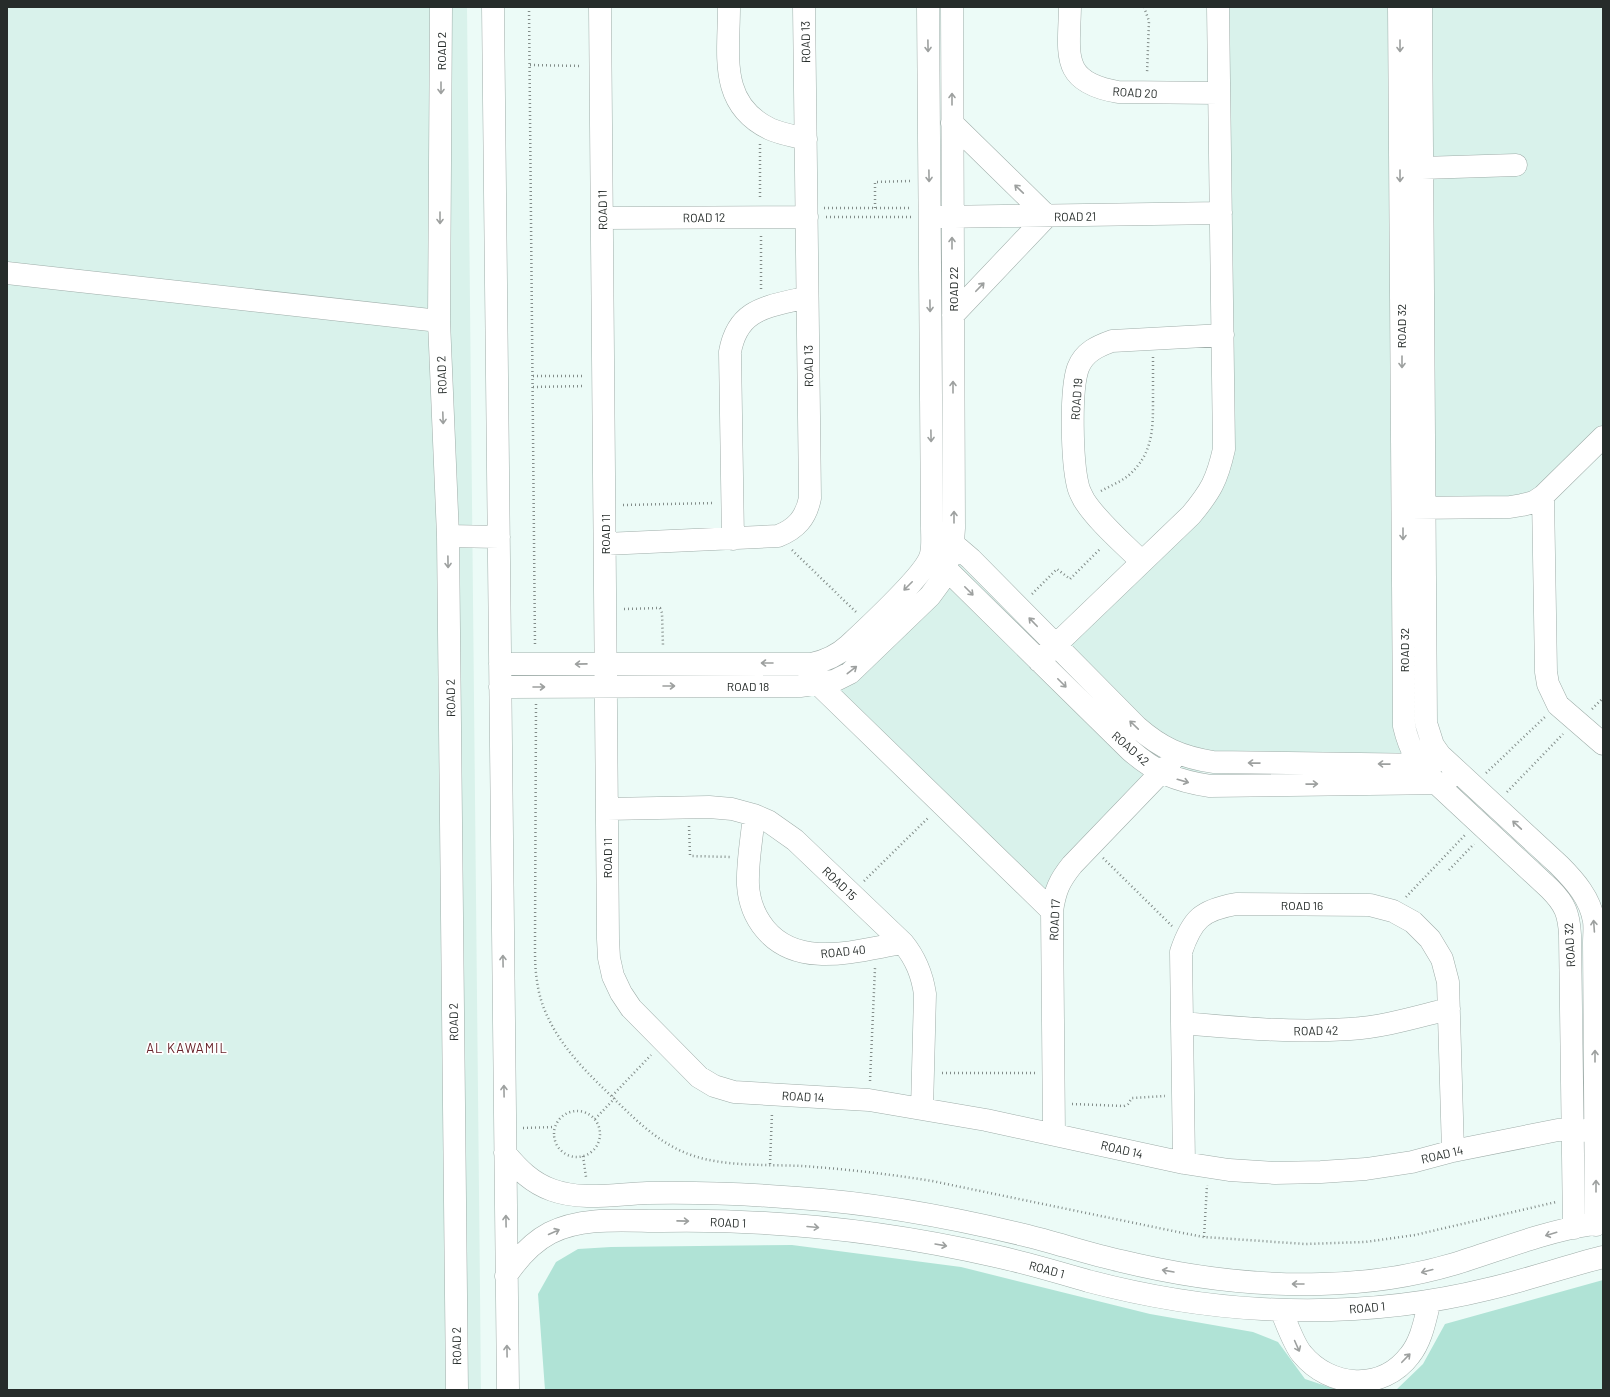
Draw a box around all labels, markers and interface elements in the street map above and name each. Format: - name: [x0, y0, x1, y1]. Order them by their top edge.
- street label: ROAD 13: [798, 21, 812, 63]
- street label: ROAD 2: [434, 32, 448, 70]
- one-way arrow: [924, 39, 932, 52]
- one-way arrow: [1396, 39, 1404, 52]
- one-way arrow: [437, 81, 445, 94]
- street label: ROAD 20: [1112, 84, 1158, 100]
- one-way arrow: [948, 93, 956, 106]
- one-way arrow: [925, 169, 933, 182]
- one-way arrow: [1396, 169, 1404, 182]
- one-way arrow: [1014, 184, 1024, 194]
- street label: ROAD 11: [595, 190, 609, 230]
- street label: ROAD 21: [1054, 209, 1096, 223]
- street label: ROAD 12: [683, 210, 725, 224]
- one-way arrow: [436, 211, 444, 224]
- one-way arrow: [948, 237, 956, 250]
- street label: ROAD 22: [946, 267, 960, 311]
- one-way arrow: [975, 282, 985, 292]
- one-way arrow: [926, 299, 934, 312]
- street label: ROAD 32: [1394, 304, 1408, 348]
- street label: ROAD 13: [801, 345, 815, 387]
- one-way arrow: [1398, 355, 1406, 368]
- street label: ROAD 2: [433, 356, 449, 394]
- street label: ROAD 19: [1068, 377, 1084, 421]
- one-way arrow: [949, 381, 957, 394]
- one-way arrow: [439, 411, 447, 424]
- one-way arrow: [927, 429, 935, 442]
- one-way arrow: [950, 511, 958, 524]
- street label: ROAD 11: [598, 514, 612, 554]
- one-way arrow: [1399, 527, 1407, 540]
- one-way arrow: [444, 555, 452, 568]
- one-way arrow: [903, 581, 913, 591]
- one-way arrow: [964, 587, 974, 596]
- one-way arrow: [1029, 617, 1038, 627]
- street label: ROAD 32: [1397, 628, 1411, 672]
- one-way arrow: [761, 659, 774, 667]
- one-way arrow: [575, 660, 588, 668]
- one-way arrow: [846, 666, 857, 675]
- one-way arrow: [1057, 678, 1067, 688]
- street label: ROAD 2: [443, 679, 457, 717]
- street label: ROAD 18: [727, 679, 769, 693]
- one-way arrow: [662, 682, 675, 690]
- one-way arrow: [532, 683, 545, 691]
- one-way arrow: [1129, 720, 1139, 730]
- street label: ROAD 42: [1109, 728, 1153, 768]
- one-way arrow: [1248, 759, 1261, 767]
- one-way arrow: [1378, 760, 1391, 768]
- one-way arrow: [1176, 778, 1189, 785]
- one-way arrow: [1305, 780, 1318, 788]
- one-way arrow: [1512, 821, 1522, 830]
- street label: ROAD 11: [600, 838, 614, 878]
- street label: ROAD 15: [820, 863, 860, 903]
- street label: ROAD 17: [1046, 898, 1062, 941]
- street label: ROAD 16: [1281, 898, 1323, 912]
- one-way arrow: [1590, 920, 1597, 933]
- street label: ROAD 32: [1561, 922, 1577, 968]
- street label: ROAD 40: [820, 942, 866, 960]
- one-way arrow: [499, 955, 507, 968]
- street label: ROAD 2: [446, 1003, 460, 1041]
- street label: ROAD 42: [1293, 1023, 1339, 1037]
- district label: AL KAWAMIL: [146, 1040, 228, 1056]
- one-way arrow: [1591, 1050, 1599, 1063]
- one-way arrow: [500, 1085, 508, 1098]
- street label: ROAD 14: [781, 1088, 825, 1104]
- street label: ROAD 14: [1100, 1137, 1144, 1161]
- street label: ROAD 14: [1420, 1142, 1464, 1166]
- one-way arrow: [1592, 1180, 1600, 1193]
- street label: ROAD 1: [710, 1214, 746, 1230]
- one-way arrow: [502, 1215, 510, 1228]
- one-way arrow: [676, 1217, 689, 1225]
- one-way arrow: [806, 1223, 819, 1230]
- one-way arrow: [548, 1227, 560, 1235]
- one-way arrow: [1545, 1231, 1558, 1238]
- one-way arrow: [934, 1241, 947, 1249]
- street label: ROAD 1: [1028, 1258, 1066, 1280]
- one-way arrow: [1162, 1267, 1175, 1275]
- one-way arrow: [1420, 1268, 1433, 1275]
- one-way arrow: [1292, 1280, 1305, 1288]
- street label: ROAD 1: [1348, 1298, 1386, 1316]
- street label: ROAD 2: [449, 1327, 463, 1365]
- one-way arrow: [1294, 1339, 1301, 1351]
- one-way arrow: [503, 1345, 511, 1358]
- one-way arrow: [1401, 1353, 1411, 1363]

